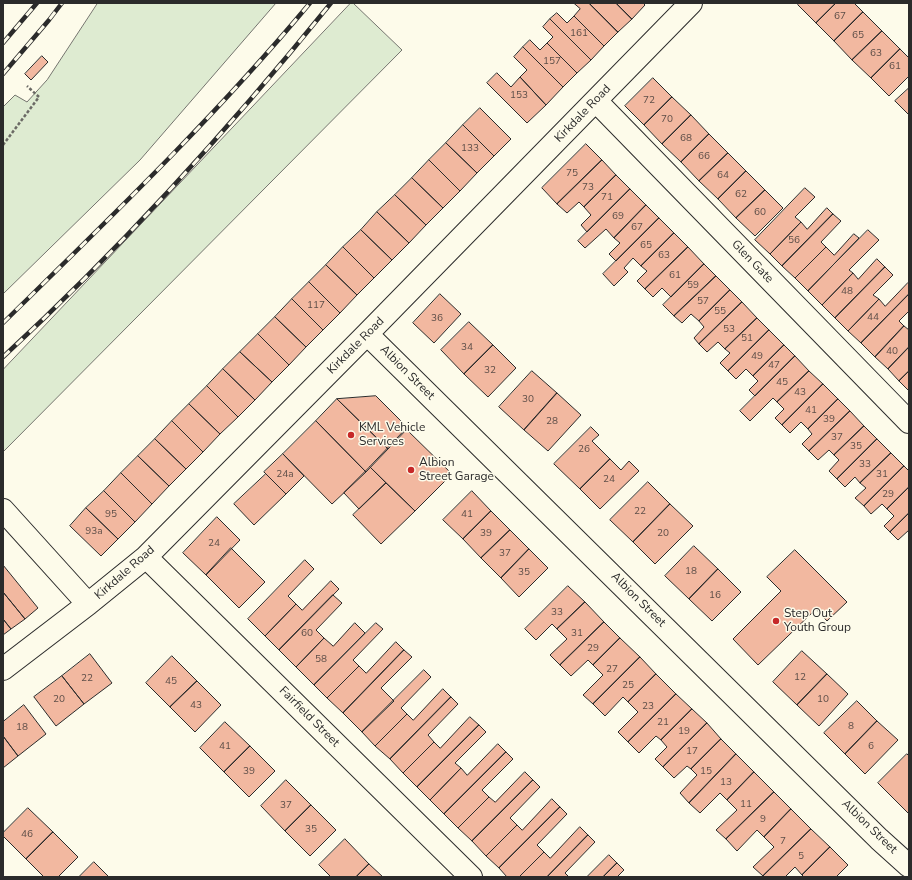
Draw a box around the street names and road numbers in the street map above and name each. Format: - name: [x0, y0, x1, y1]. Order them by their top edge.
- street label: Kirkdale Road: [552, 82, 614, 146]
- street label: Glen Gate: [728, 238, 776, 286]
- street label: Kirkdale Road: [325, 315, 387, 377]
- street label: Albion Street: [377, 343, 437, 403]
- street label: Kirkdale Road: [92, 543, 158, 603]
- street label: Albion Street: [608, 570, 668, 630]
- street label: Fairfield Street: [276, 684, 342, 750]
- street label: Albion Street: [838, 797, 900, 857]

